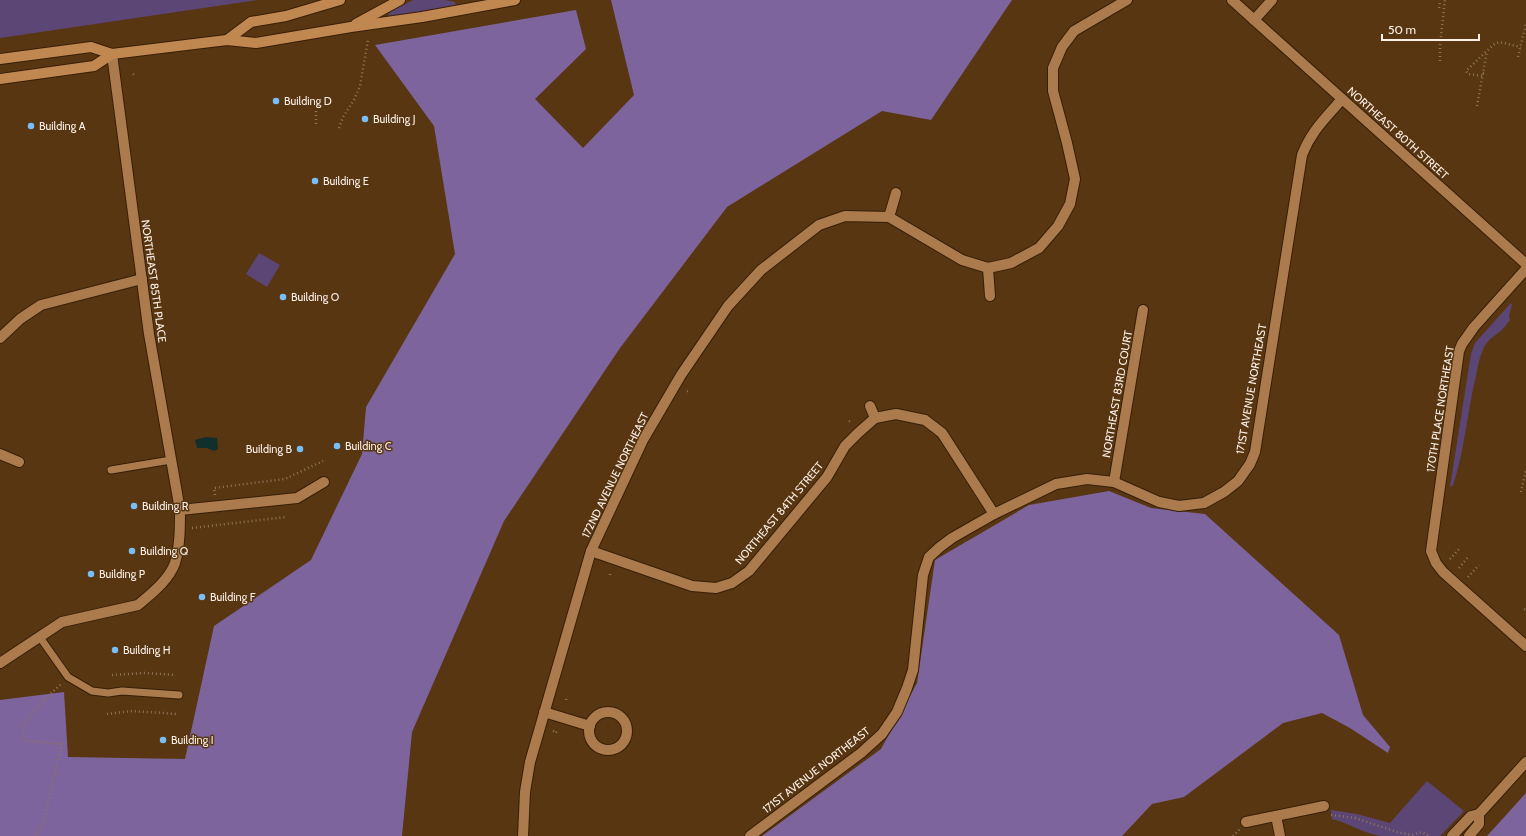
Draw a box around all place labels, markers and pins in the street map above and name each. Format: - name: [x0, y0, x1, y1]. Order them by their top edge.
- place label: Building D: [284, 94, 332, 108]
- marker: Building D: [271, 96, 281, 106]
- place label: Building J: [373, 112, 416, 126]
- marker: Building J: [360, 114, 370, 124]
- place label: Building A: [39, 119, 86, 133]
- marker: Building A: [26, 121, 36, 131]
- place label: Building E: [323, 174, 369, 188]
- marker: Building E: [310, 176, 320, 186]
- place label: Building O: [291, 290, 340, 304]
- marker: Building O: [278, 292, 288, 302]
- place label: Building C: [345, 439, 392, 453]
- marker: Building C: [332, 441, 342, 451]
- place label: Building B: [246, 442, 292, 456]
- marker: Building B: [295, 444, 305, 454]
- place label: Building R: [142, 499, 189, 513]
- marker: Building R: [129, 501, 139, 511]
- place label: Building Q: [140, 544, 189, 558]
- marker: Building Q: [127, 546, 137, 556]
- place label: Building P: [99, 567, 146, 581]
- marker: Building P: [86, 569, 96, 579]
- place label: Building F: [210, 590, 256, 604]
- marker: Building F: [197, 592, 207, 602]
- place label: Building H: [123, 643, 170, 657]
- marker: Building H: [110, 645, 120, 655]
- place label: Building I: [171, 733, 214, 747]
- marker: Building I: [158, 735, 168, 745]

